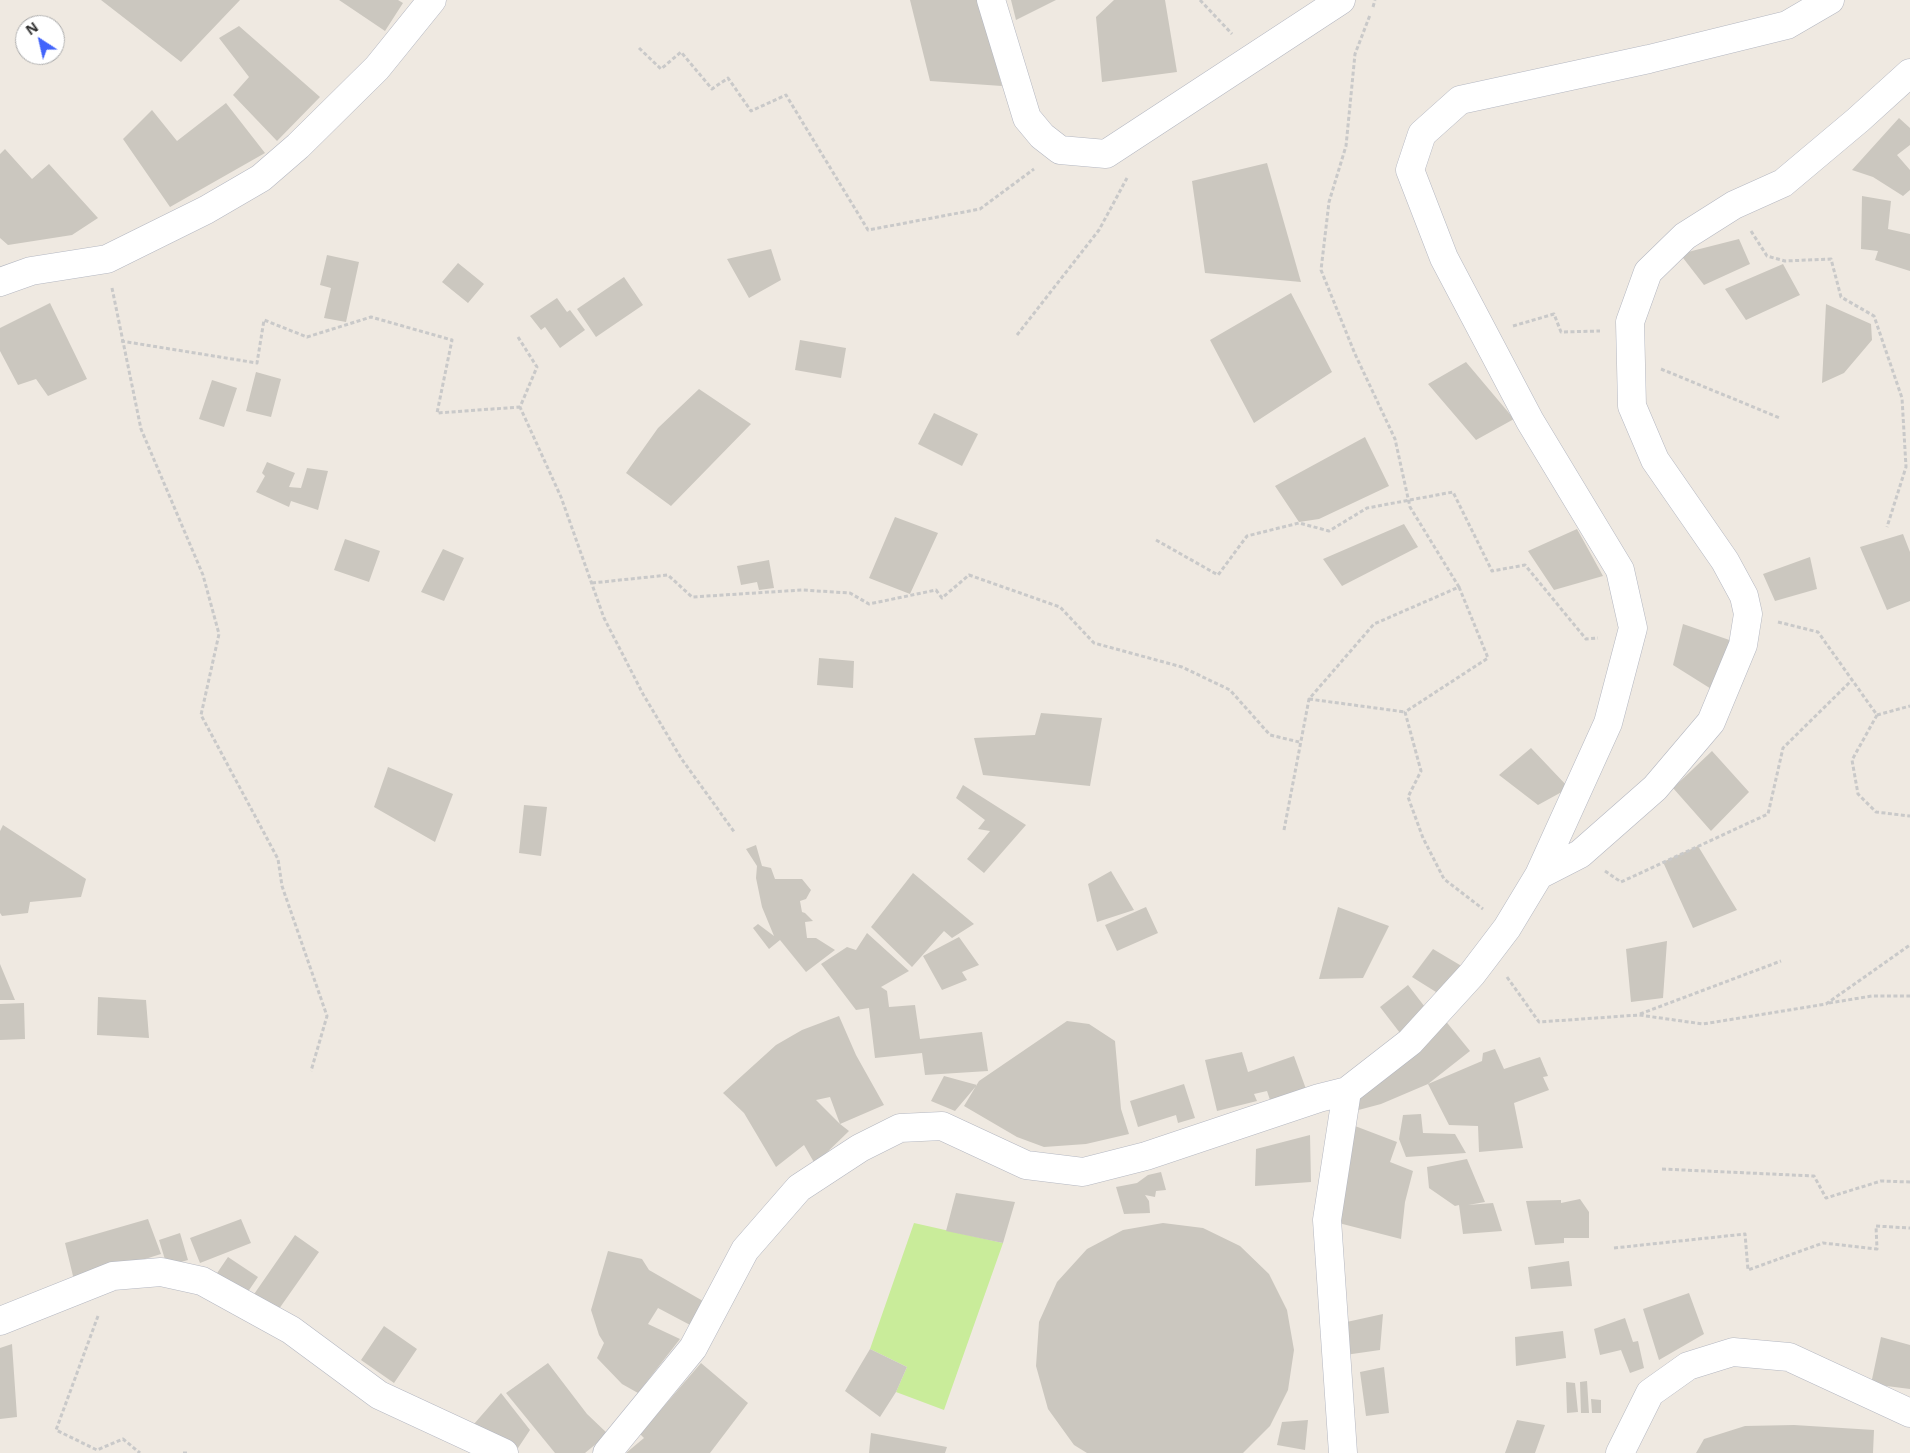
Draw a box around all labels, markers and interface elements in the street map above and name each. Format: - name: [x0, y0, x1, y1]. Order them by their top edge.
- north arrow: [15, 15, 65, 65]
- text: N: [22, 17, 42, 39]

